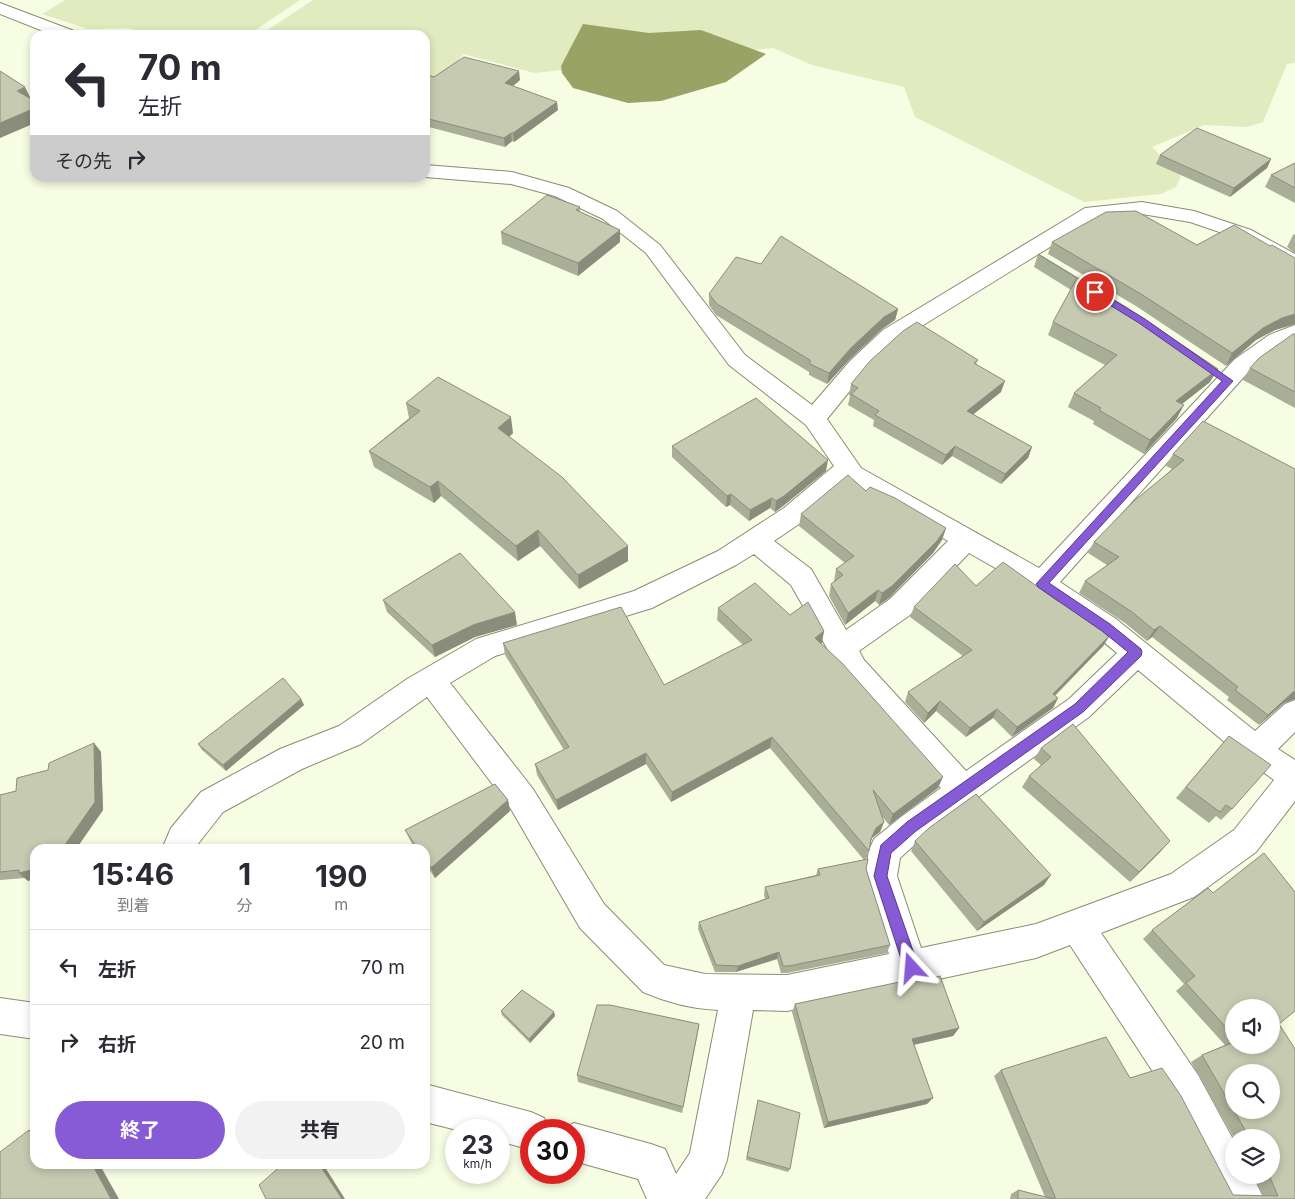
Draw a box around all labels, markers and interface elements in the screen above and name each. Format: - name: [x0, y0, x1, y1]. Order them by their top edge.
- text: 70 m: [138, 46, 222, 88]
- icon: left: [55, 50, 120, 115]
- text: 左折: [138, 93, 182, 119]
- icon: right: [122, 145, 150, 173]
- text: その先: [55, 150, 112, 173]
- pin: [1074, 271, 1116, 313]
- icon: arrive: [1081, 278, 1109, 306]
- text: 15:46: [92, 856, 174, 892]
- text: 1: [238, 856, 251, 892]
- text: 190: [315, 858, 368, 894]
- text: m: [334, 894, 348, 914]
- text: 到着: [117, 895, 149, 915]
- text: 分: [237, 895, 253, 915]
- position arrow: [885, 941, 937, 993]
- icon: left: [55, 953, 83, 981]
- text: 70 m: [361, 956, 405, 979]
- text: 左折: [98, 958, 136, 981]
- map controls: [1225, 999, 1280, 1184]
- button: sound: [1225, 999, 1280, 1054]
- icon: right: [55, 1028, 83, 1056]
- text: 20 m: [359, 1031, 405, 1054]
- text: 右折: [98, 1033, 136, 1056]
- button: search: [1225, 1064, 1280, 1119]
- button: 終了: [55, 1101, 225, 1159]
- button: 共有: [235, 1101, 405, 1159]
- speed limit sign: 30: [520, 1119, 585, 1184]
- button: layers: [1225, 1129, 1280, 1184]
- text: 23: [462, 1130, 493, 1160]
- text: km/h: [463, 1156, 492, 1171]

